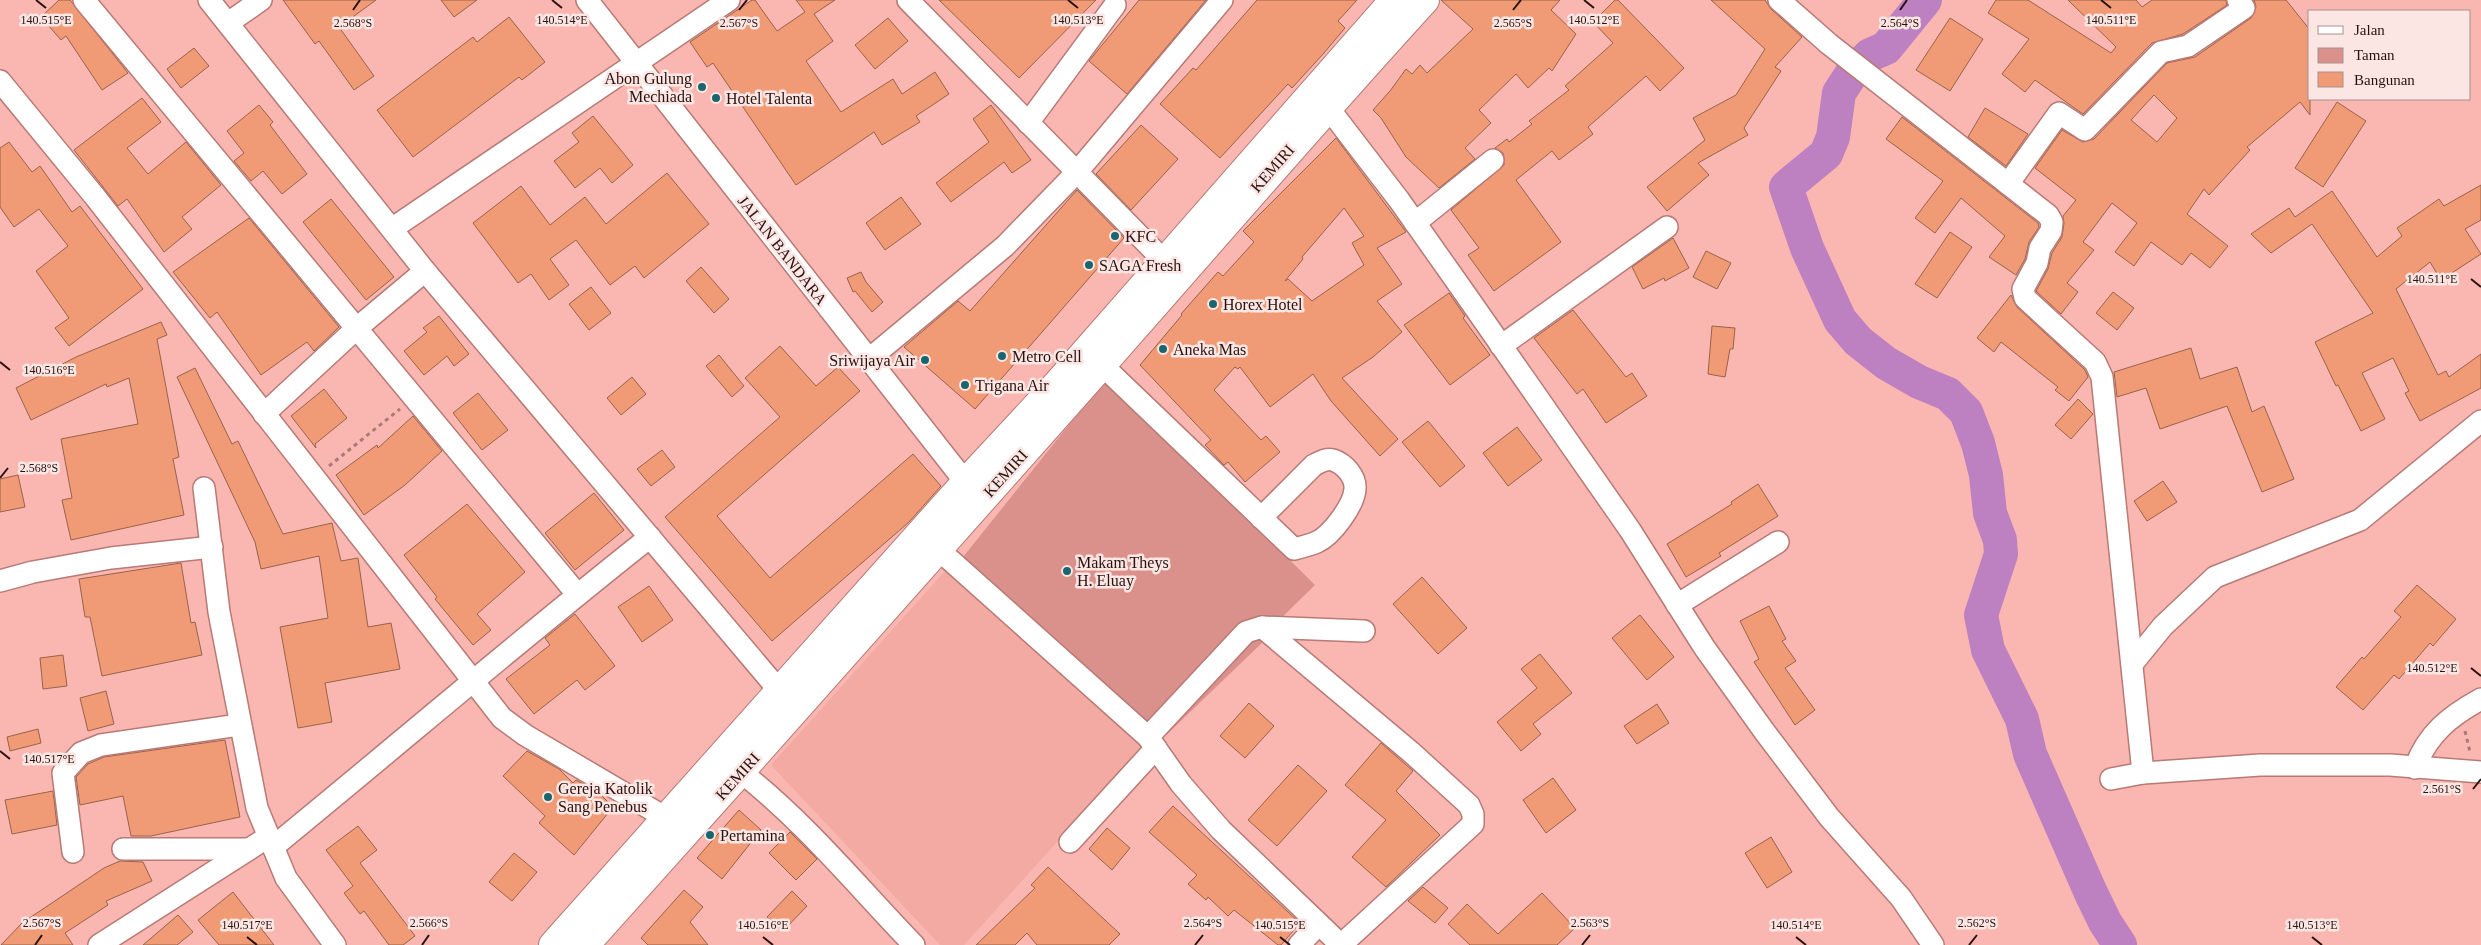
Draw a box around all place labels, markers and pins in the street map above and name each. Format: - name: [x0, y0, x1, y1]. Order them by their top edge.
- place label: Abon Gulung Mechiada: [604, 70, 692, 105]
- marker: Abon Gulung Mechiada: [696, 81, 708, 93]
- place label: Hotel Talenta: [726, 90, 812, 107]
- marker: Hotel Talenta: [710, 92, 722, 104]
- place label: KFC: [1125, 228, 1156, 245]
- marker: KFC: [1109, 230, 1121, 242]
- place label: SAGA Fresh: [1099, 257, 1181, 274]
- marker: SAGA Fresh: [1083, 259, 1095, 271]
- place label: Horex Hotel: [1223, 296, 1303, 313]
- marker: Horex Hotel: [1207, 298, 1219, 310]
- place label: Aneka Mas: [1173, 341, 1246, 358]
- marker: Aneka Mas: [1157, 343, 1169, 355]
- place label: Metro Cell: [1012, 348, 1082, 365]
- marker: Metro Cell: [996, 350, 1008, 362]
- place label: Sriwijaya Air: [829, 352, 916, 370]
- marker: Sriwijaya Air: [919, 354, 931, 366]
- place label: Trigana Air: [975, 377, 1049, 395]
- marker: Trigana Air: [959, 379, 971, 391]
- place label: Makam Theys H. Eluay: [1077, 554, 1169, 590]
- marker: Makam Theys H. Eluay: [1061, 565, 1073, 577]
- place label: Gereja Katolik Sang Penebus: [558, 780, 653, 816]
- marker: Gereja Katolik Sang Penebus: [542, 791, 554, 803]
- place label: Pertamina: [720, 827, 785, 844]
- marker: Pertamina: [704, 829, 716, 841]

